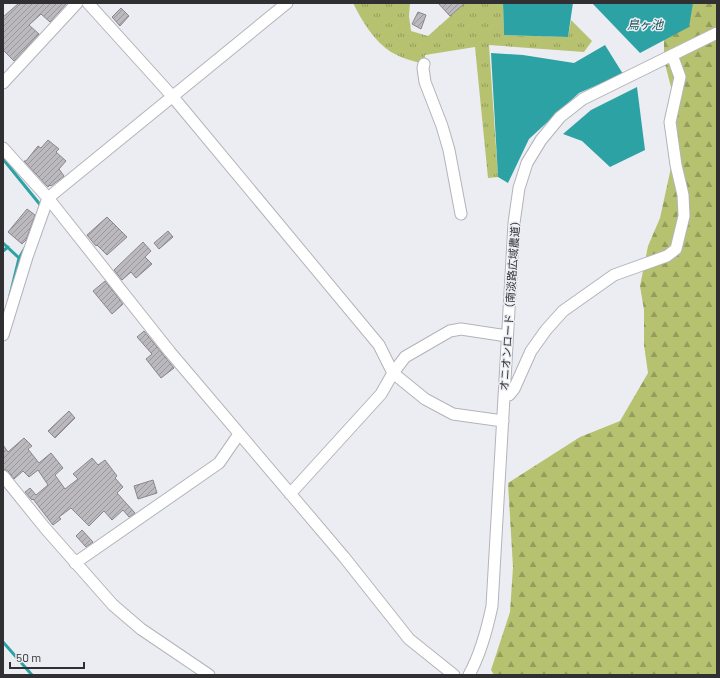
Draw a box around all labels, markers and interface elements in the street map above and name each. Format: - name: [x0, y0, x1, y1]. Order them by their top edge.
- water label: 鳥ヶ池: [627, 17, 664, 31]
- street label: オニオンロード（南淡路広域農道）: [497, 215, 522, 391]
- scale bar: [10, 644, 84, 670]
- text: 50 m: [16, 650, 41, 664]

